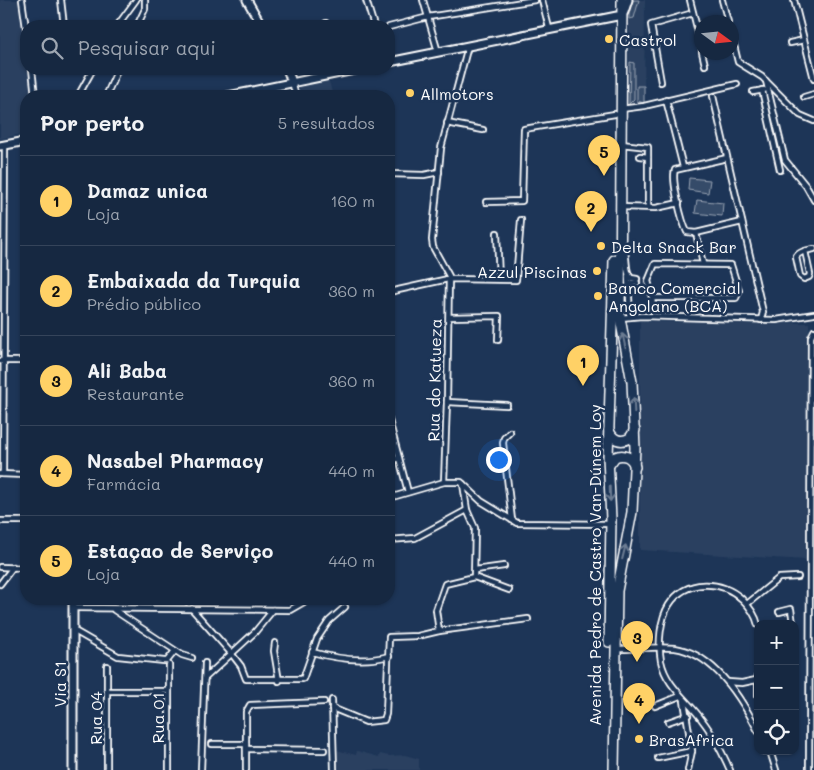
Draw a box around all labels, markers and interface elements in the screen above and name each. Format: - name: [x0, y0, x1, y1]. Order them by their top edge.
- north arrow: [694, 15, 739, 60]
- search box: [20, 20, 395, 75]
- place label: Castrol: [619, 29, 677, 50]
- marker: Castrol: [603, 33, 615, 45]
- icon: search: [38, 34, 66, 62]
- text: Pesquisar aqui: [78, 35, 216, 60]
- place label: Allmotors: [420, 83, 494, 104]
- marker: Allmotors: [404, 87, 416, 99]
- text: Por perto: [40, 109, 144, 136]
- text: 5 resultados: [278, 112, 375, 133]
- pin: 5: [588, 135, 620, 176]
- text: Damaz unica: [87, 178, 208, 203]
- text: 1: [52, 190, 60, 211]
- text: 160 m: [330, 190, 375, 211]
- pin: 2: [575, 191, 607, 232]
- text: Loja: [87, 203, 120, 224]
- place label: Delta Snack Bar: [611, 236, 737, 257]
- marker: Delta Snack Bar: [595, 240, 607, 252]
- place label: Azzul Piscinas: [477, 261, 587, 282]
- marker: Azzul Piscinas: [591, 265, 603, 277]
- text: Embaixada da Turquia: [87, 268, 300, 293]
- place label: Banco Comercial Angolano (BCA): [608, 277, 741, 316]
- text: 2: [52, 280, 60, 301]
- text: 360 m: [328, 280, 375, 301]
- marker: Banco Comercial Angolano (BCA): [592, 290, 604, 302]
- text: Prédio público: [87, 293, 201, 314]
- street label: Rua do Katueza: [422, 318, 446, 442]
- one-way arrow: [619, 333, 628, 349]
- pin: 1: [567, 345, 599, 386]
- text: Ali Baba: [87, 358, 167, 383]
- text: 3: [51, 370, 61, 391]
- text: 360 m: [328, 370, 375, 391]
- text: Restaurante: [87, 383, 185, 404]
- one-way arrow: [629, 397, 638, 413]
- street label: Avenida Pedro de Castro Van-Dúnem Loy: [584, 404, 605, 726]
- your location: [486, 447, 512, 473]
- text: Nasabel Pharmacy: [87, 448, 264, 473]
- text: 4: [51, 460, 61, 481]
- text: 440 m: [328, 460, 375, 481]
- text: Farmácia: [87, 473, 161, 494]
- one-way arrow: [606, 485, 615, 501]
- text: Estaçao de Serviço: [87, 538, 273, 563]
- one-way arrow: [620, 544, 629, 560]
- text: 5: [51, 550, 61, 571]
- text: 440 m: [328, 550, 375, 571]
- text: Loja: [87, 563, 120, 584]
- map controls: [754, 620, 799, 755]
- button: +: [754, 620, 799, 665]
- pin: 3: [621, 621, 653, 662]
- street label: Via S1: [49, 661, 70, 707]
- button: −: [754, 665, 799, 710]
- pin: 4: [623, 683, 655, 724]
- street label: Rua 04: [85, 691, 106, 745]
- street label: Rua 01: [147, 692, 168, 744]
- button: locate: [754, 710, 799, 755]
- place label: BrasAfrica: [649, 729, 734, 750]
- marker: BrasAfrica: [633, 733, 645, 745]

